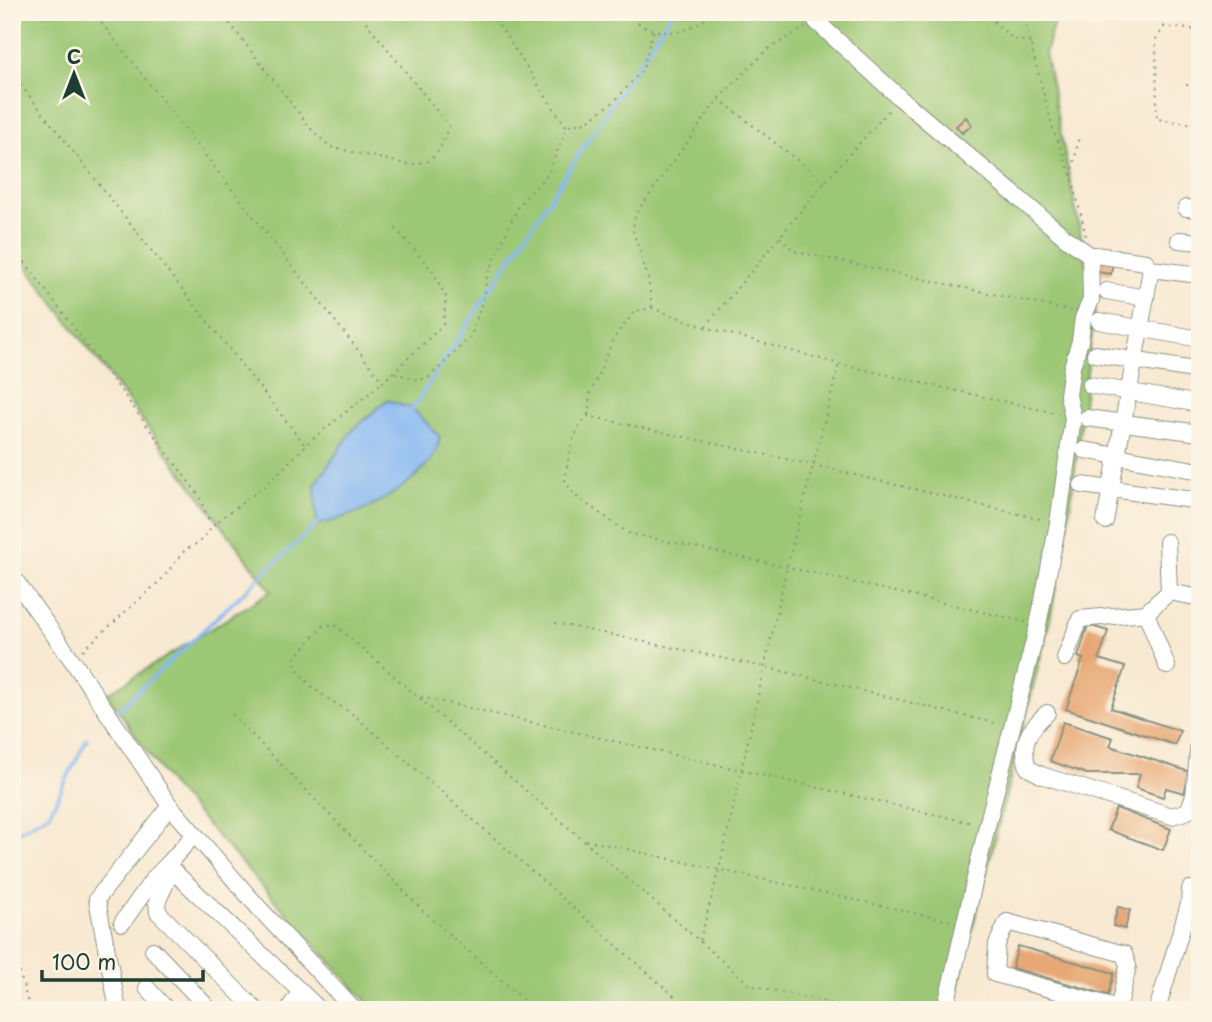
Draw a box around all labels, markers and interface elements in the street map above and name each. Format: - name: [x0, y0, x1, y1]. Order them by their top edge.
- north arrow: [38, 38, 108, 108]
- text: С: [67, 42, 81, 70]
- scale bar: [42, 938, 203, 982]
- text: 100 m: [52, 945, 116, 977]

